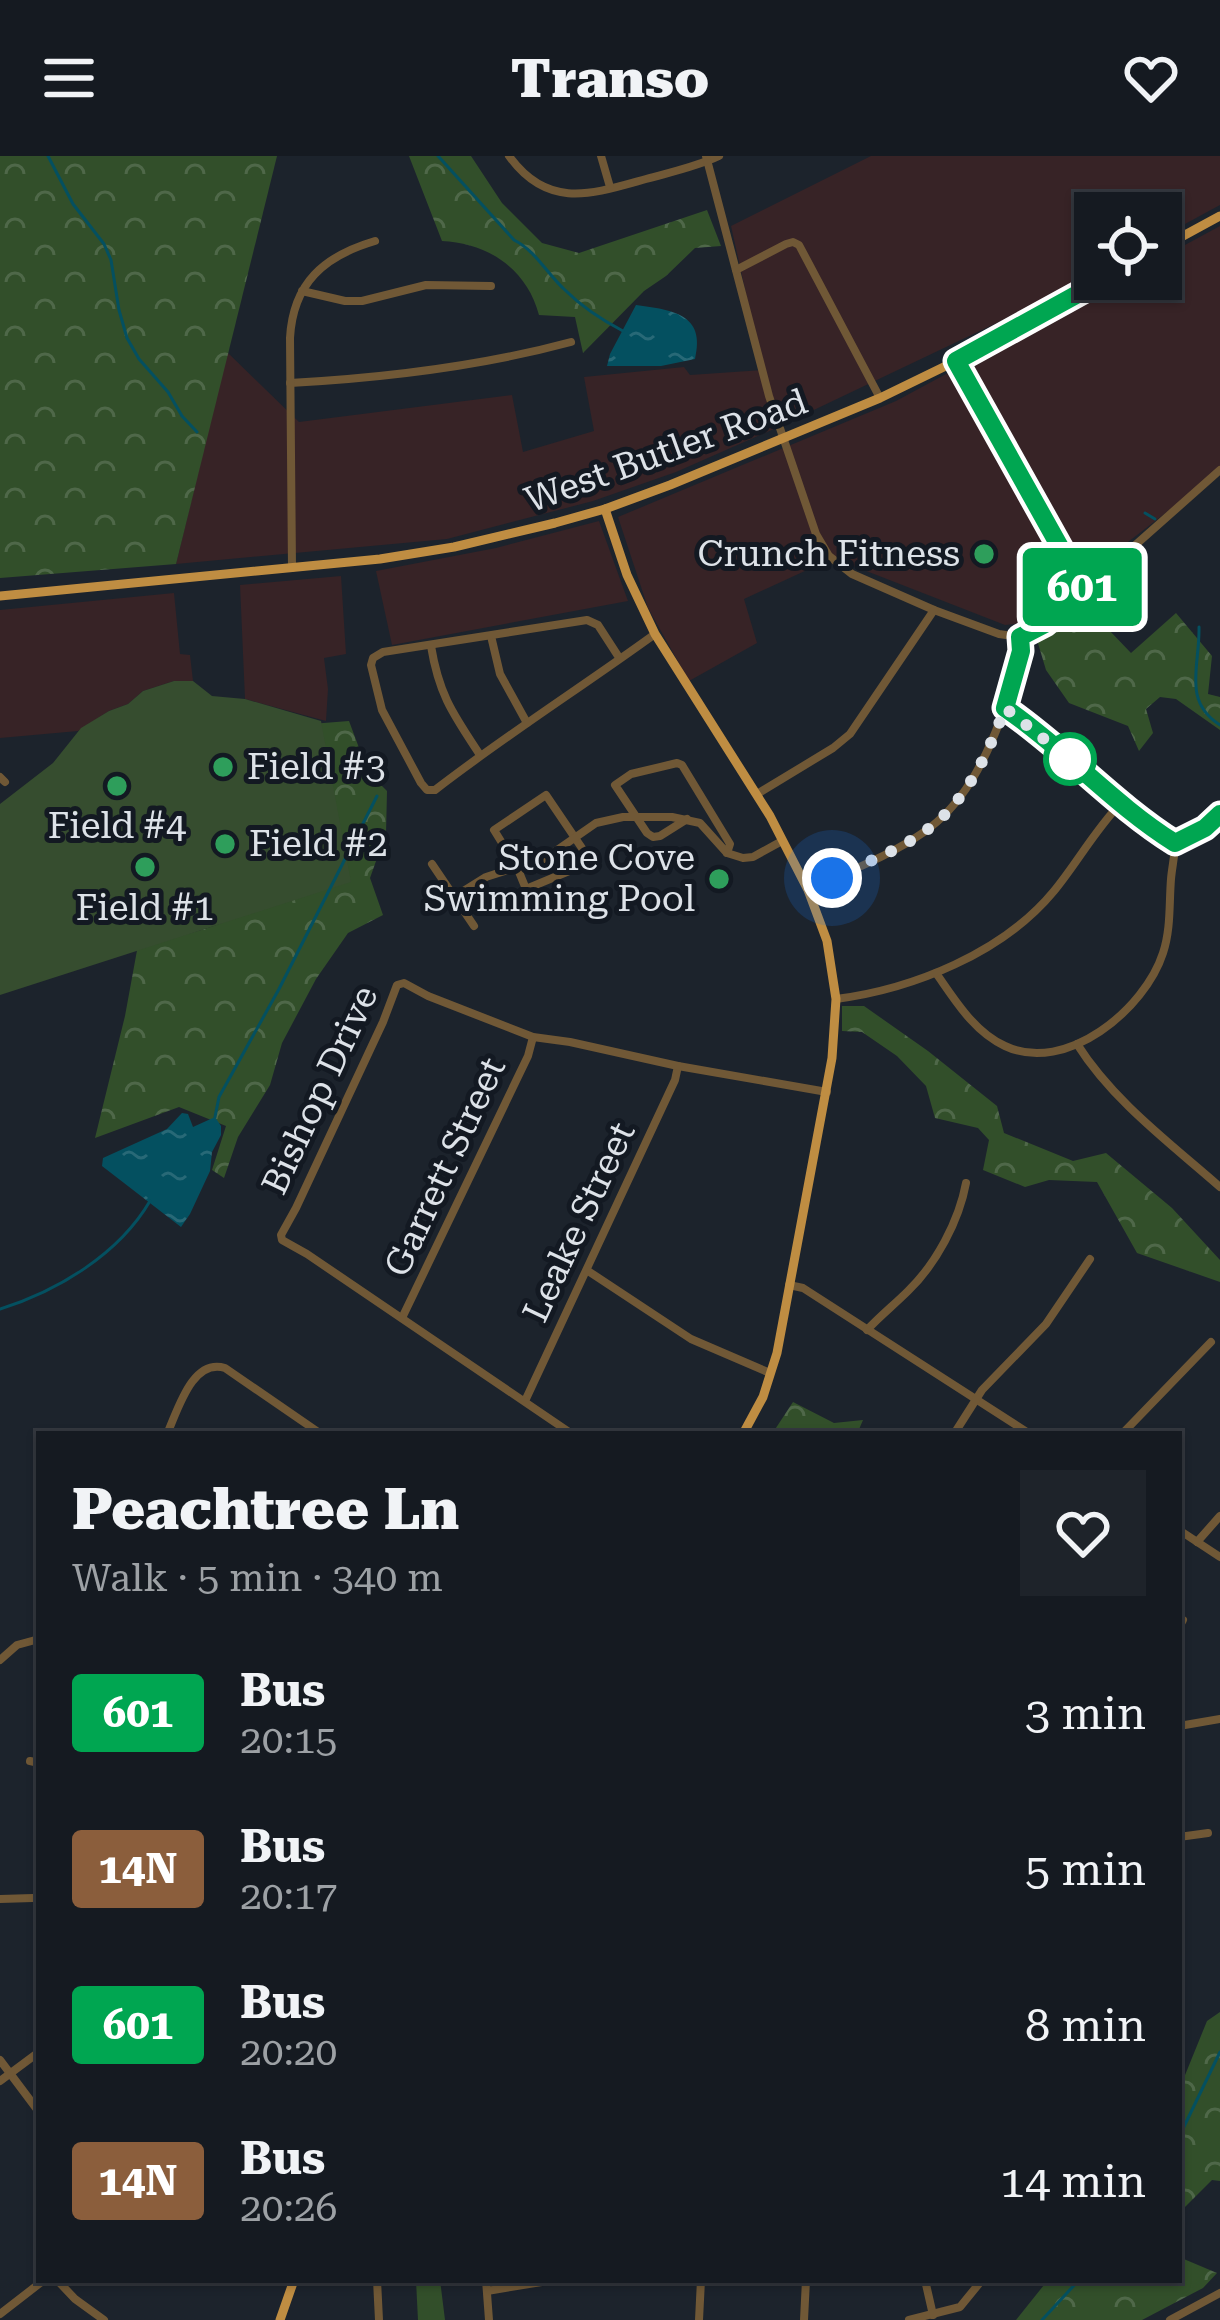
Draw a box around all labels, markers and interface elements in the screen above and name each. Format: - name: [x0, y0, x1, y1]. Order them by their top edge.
- icon: menu: [36, 45, 102, 111]
- icon: heart: [1118, 45, 1184, 111]
- text: Transo: [511, 47, 709, 110]
- map controls: [1074, 192, 1182, 300]
- button: locate: [1074, 192, 1182, 300]
- street label: West Butler Road: [519, 380, 813, 522]
- place label: Crunch Fitness: [698, 533, 960, 575]
- marker: Crunch Fitness: [971, 541, 997, 567]
- line badge: 601: [1013, 548, 1151, 626]
- text: 601: [1047, 562, 1117, 611]
- unlabelled marker: [1045, 734, 1095, 784]
- place label: Field #3: [247, 746, 386, 788]
- marker: Field #3: [210, 754, 236, 780]
- marker: Field #4: [104, 773, 130, 799]
- place label: Field #4: [48, 805, 186, 847]
- place label: Field #2: [249, 823, 388, 865]
- marker: Field #2: [212, 831, 238, 857]
- place label: Stone Cove Swimming Pool: [424, 837, 695, 920]
- your location: [802, 848, 862, 908]
- marker: Field #1: [132, 854, 158, 880]
- marker: Stone Cove Swimming Pool: [706, 866, 732, 892]
- place label: Field #1: [76, 887, 214, 929]
- street label: Bishop Drive: [253, 979, 387, 1201]
- street label: Garrett Street: [376, 1051, 514, 1283]
- street label: Leake Street: [514, 1115, 644, 1329]
- button: heart: [1020, 1470, 1146, 1596]
- text: Peachtree Ln: [72, 1476, 459, 1543]
- text: Walk · 5 min · 340 m: [72, 1555, 443, 1601]
- text: Bus: [240, 1664, 325, 1717]
- text: 3 min: [1025, 1687, 1146, 1740]
- text: 601: [103, 1688, 173, 1737]
- text: 20:15: [240, 1717, 337, 1763]
- text: Bus: [240, 1820, 325, 1873]
- text: 5 min: [1025, 1843, 1146, 1896]
- text: 14N: [98, 1844, 178, 1893]
- text: 20:17: [240, 1873, 337, 1919]
- text: Bus: [240, 1976, 325, 2029]
- text: 8 min: [1025, 1999, 1146, 2052]
- text: 601: [103, 2000, 173, 2049]
- text: 20:20: [240, 2029, 337, 2075]
- text: Bus: [240, 2132, 325, 2185]
- text: 14 min: [1000, 2155, 1146, 2208]
- text: 14N: [98, 2156, 178, 2205]
- text: 20:26: [240, 2185, 337, 2231]

